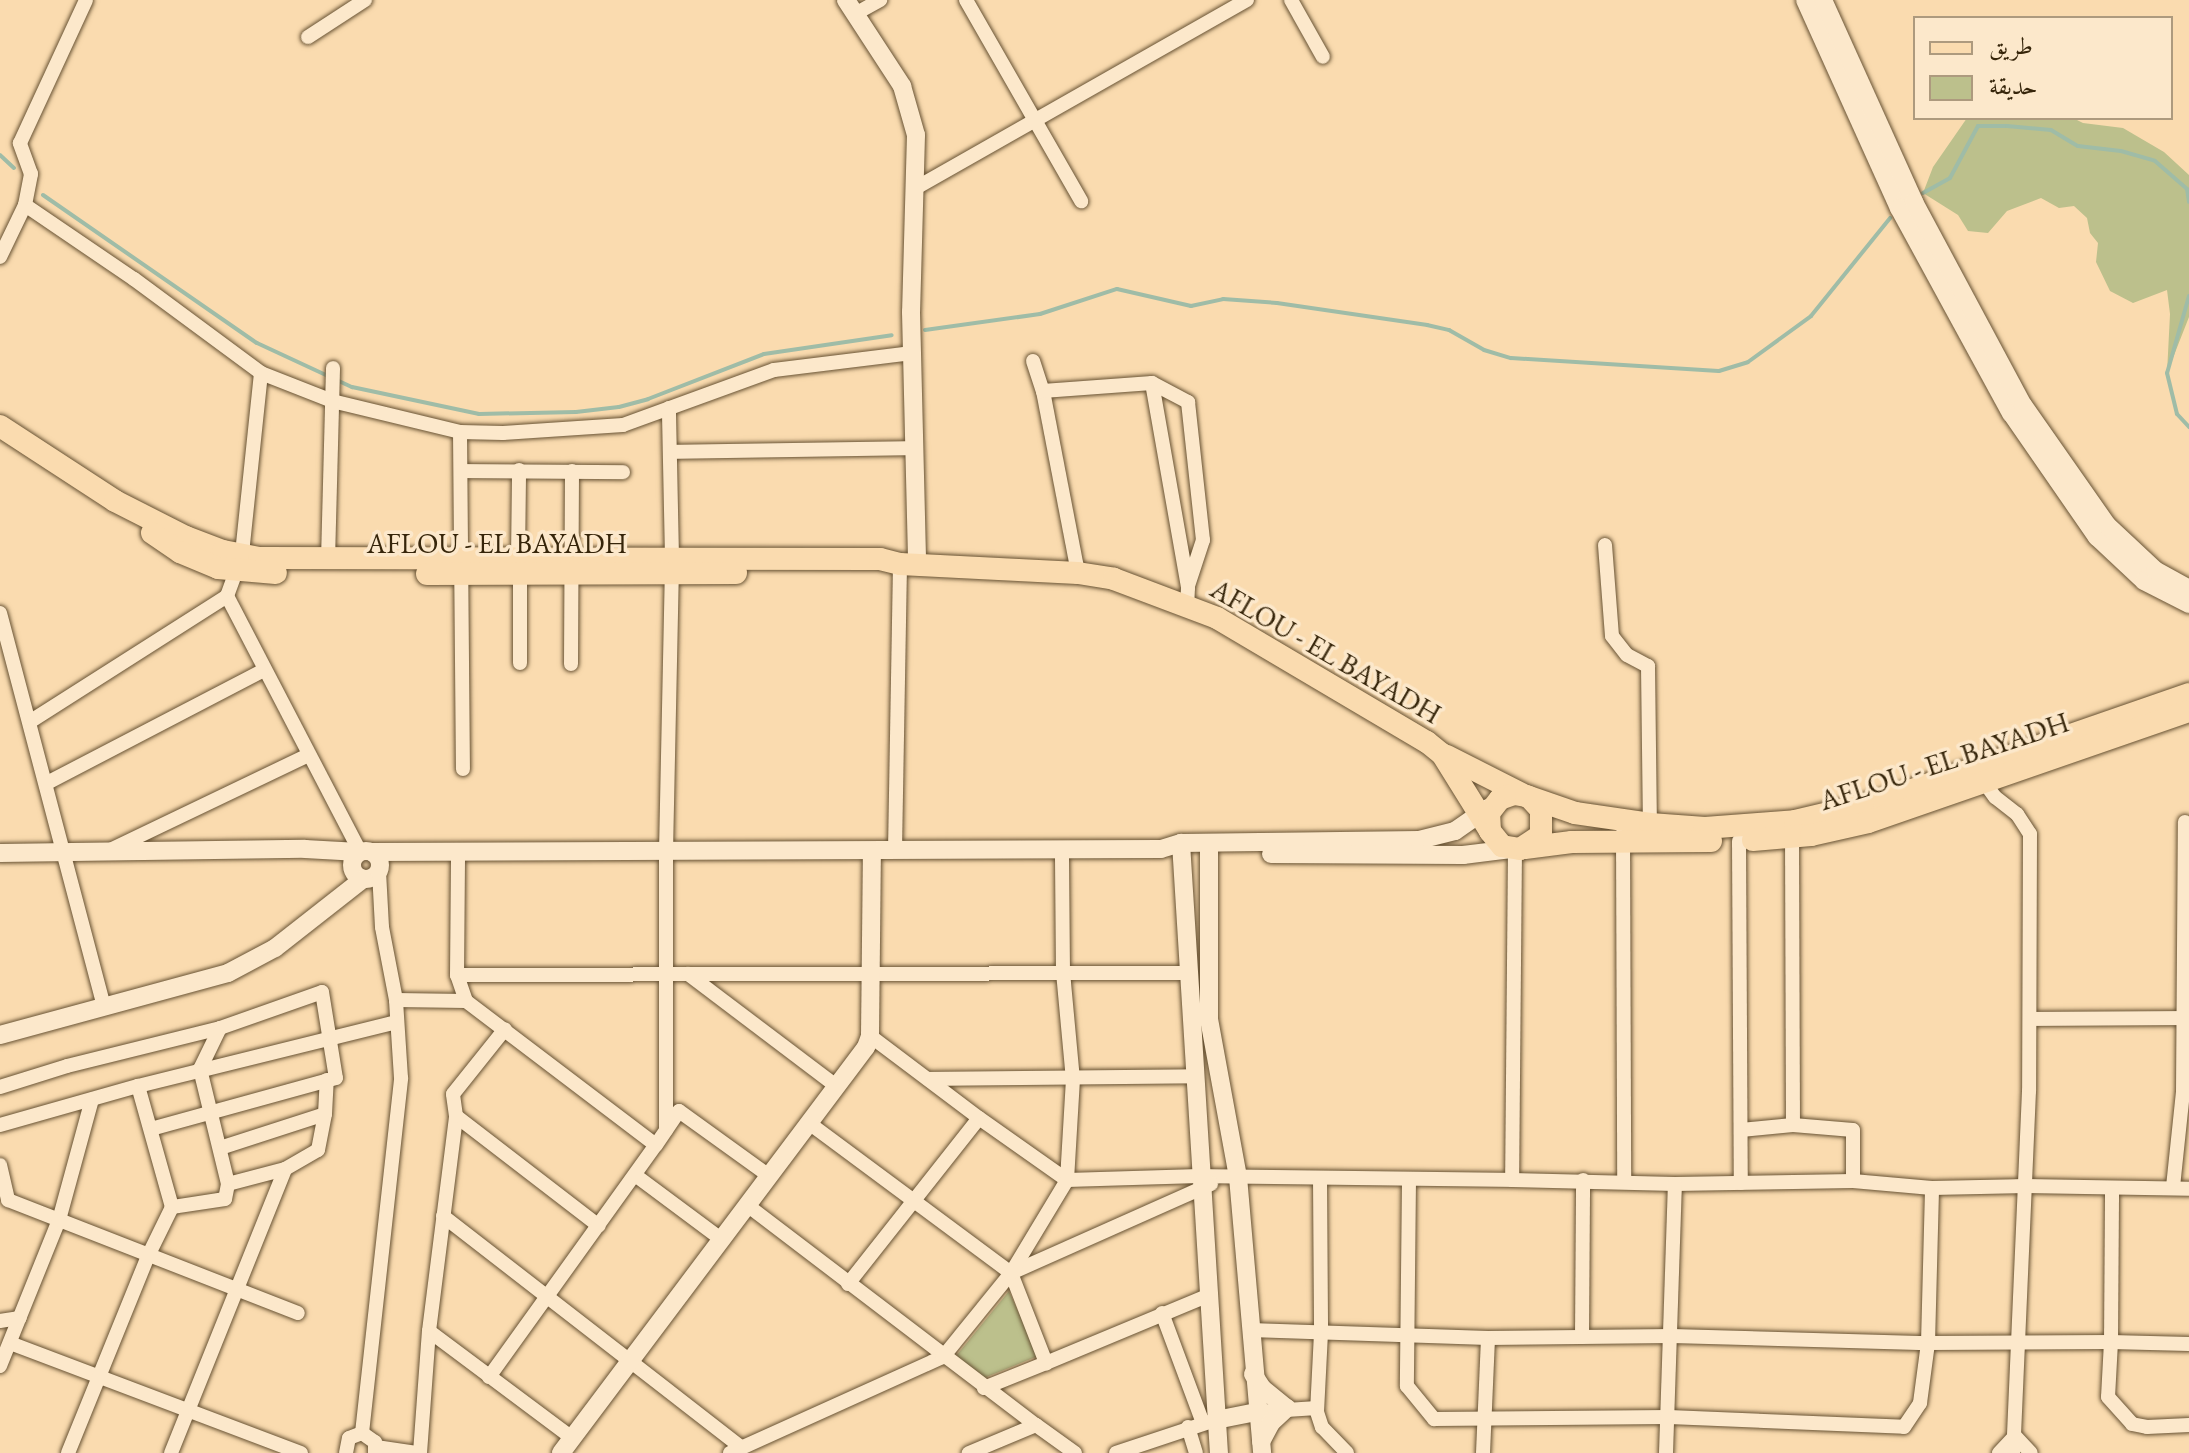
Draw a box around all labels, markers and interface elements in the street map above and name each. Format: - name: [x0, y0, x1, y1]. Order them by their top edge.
- legend: [1913, 16, 2173, 120]
- text: طريق: [1989, 30, 2033, 61]
- text: حديقة: [1989, 70, 2038, 101]
- street label: AFLOU - EL BAYADH: [367, 526, 627, 560]
- street label: AFLOU - EL BAYADH: [1205, 571, 1447, 731]
- street label: AFLOU - EL BAYADH: [1815, 705, 2073, 817]

